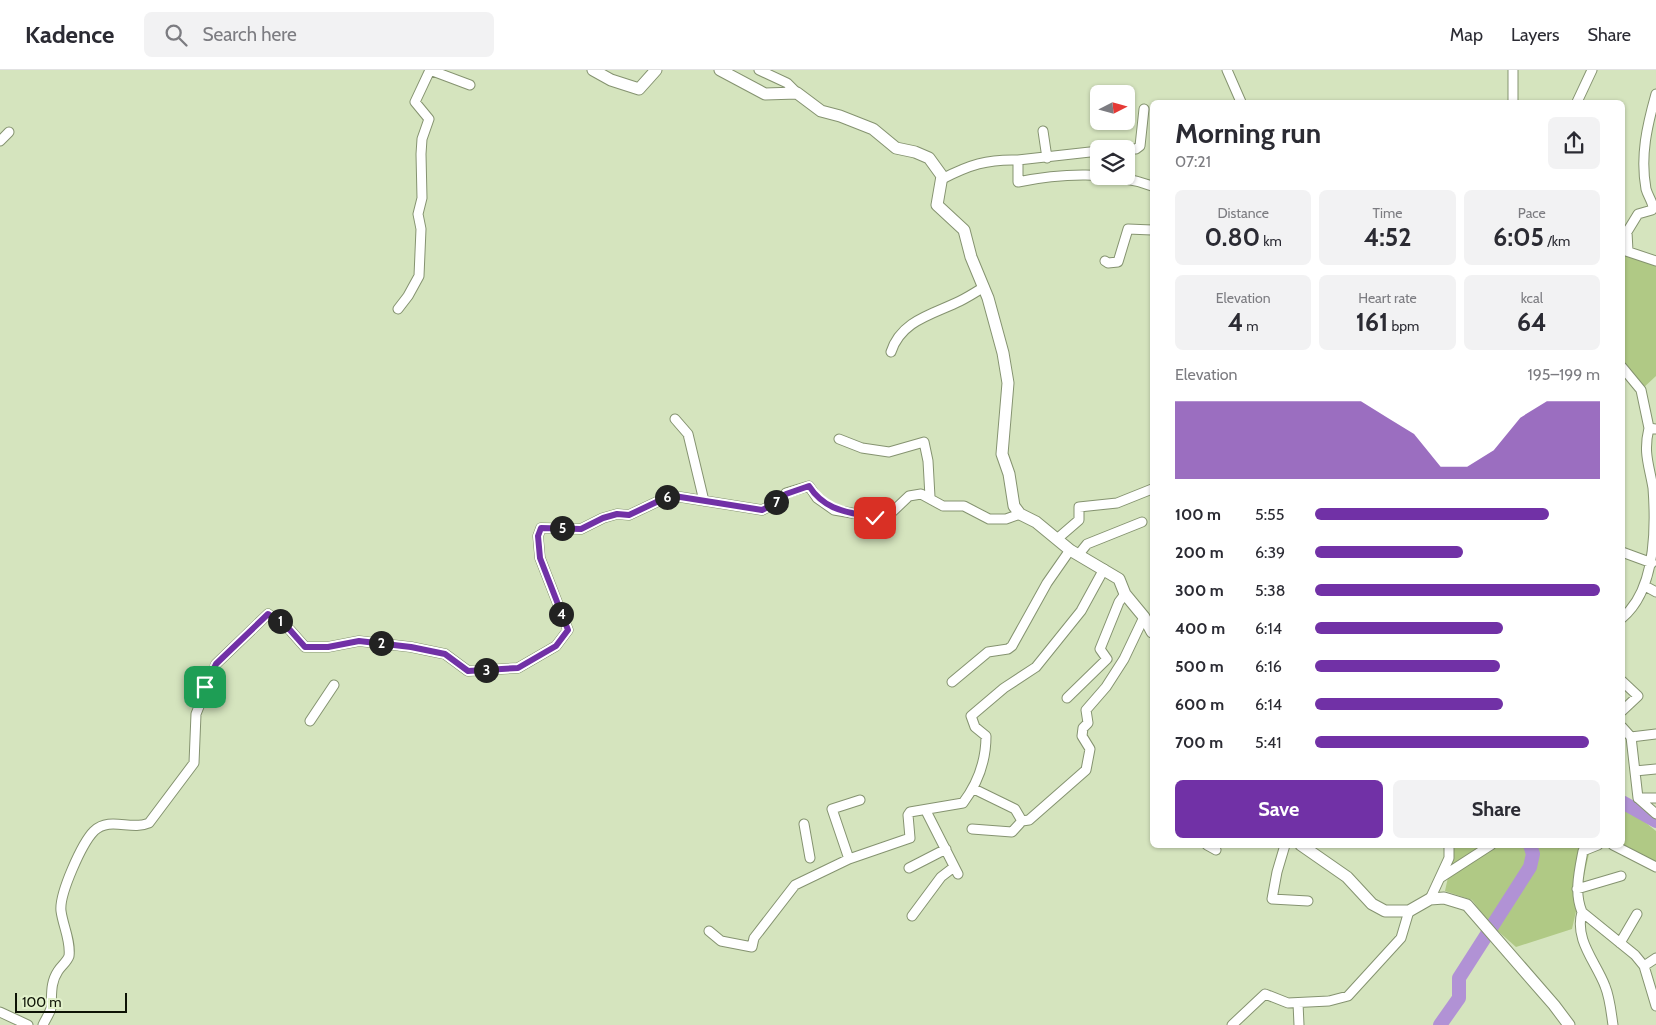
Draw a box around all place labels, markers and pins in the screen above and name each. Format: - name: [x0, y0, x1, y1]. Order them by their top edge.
- pin: 6: [654, 484, 680, 510]
- pin: 7: [764, 490, 788, 514]
- pin: [854, 497, 896, 539]
- pin: 5: [550, 516, 574, 540]
- pin: 4: [548, 602, 574, 626]
- pin: 1: [268, 608, 292, 634]
- pin: 2: [368, 630, 394, 656]
- pin: 3: [474, 658, 498, 682]
- pin: [184, 666, 226, 708]

